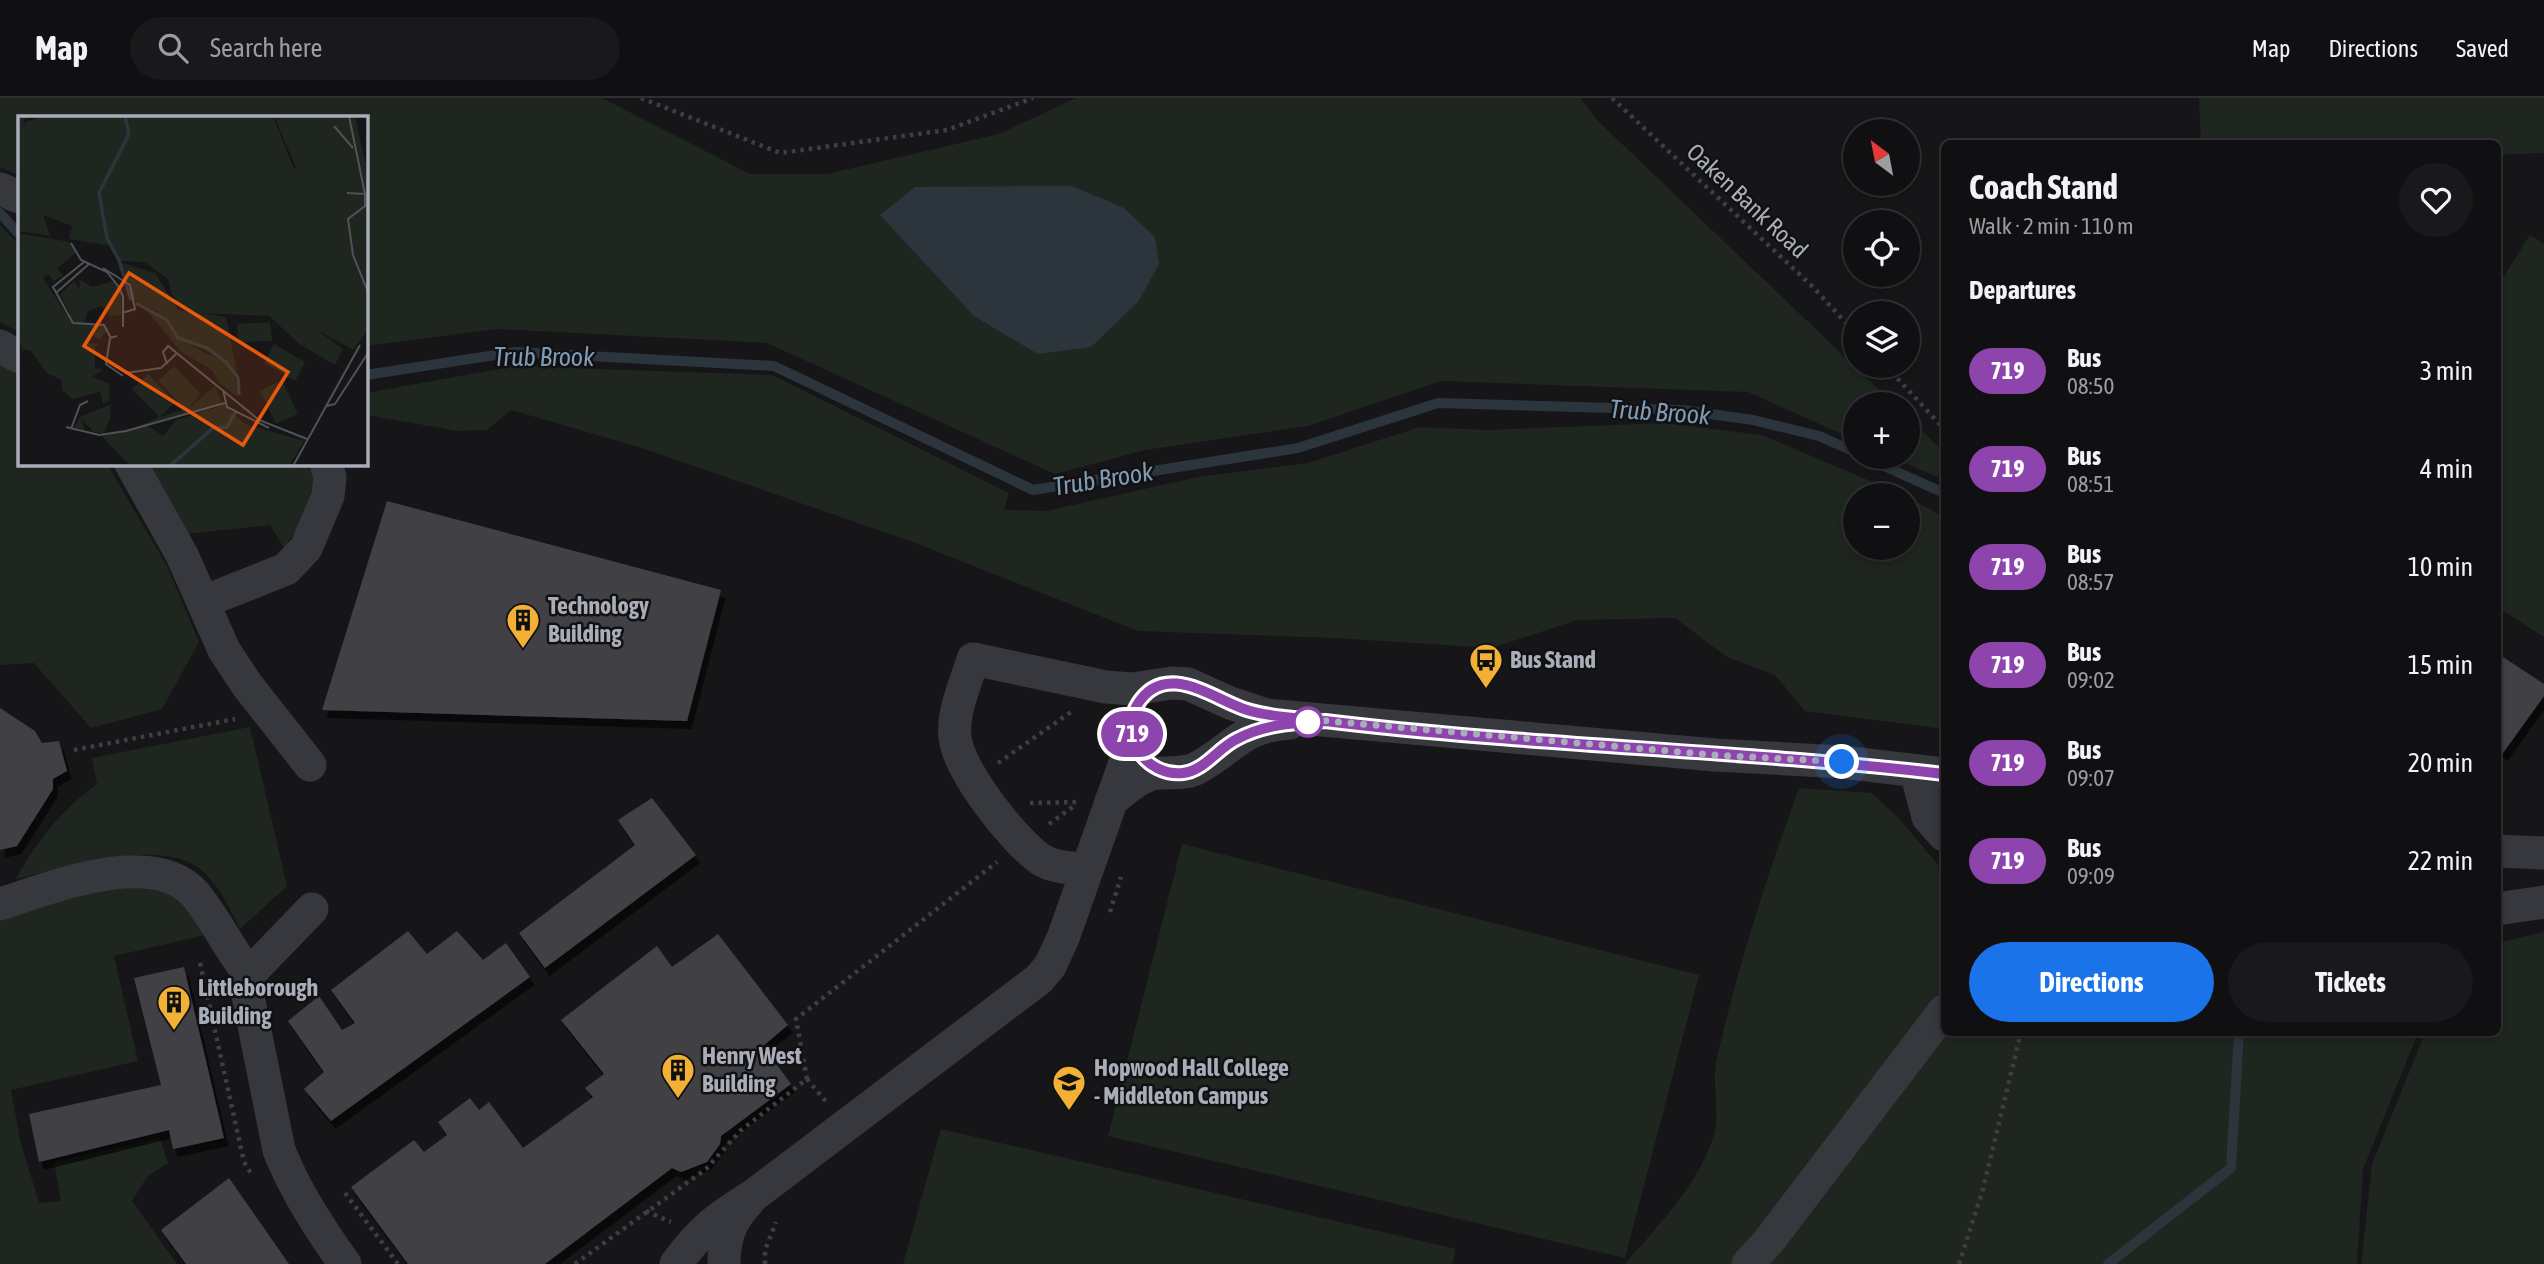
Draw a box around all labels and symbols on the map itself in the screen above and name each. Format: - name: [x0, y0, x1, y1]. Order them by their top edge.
- inset map: [18, 116, 368, 466]
- north arrow: [1843, 119, 1920, 196]
- street label: Oaken Bank Road: [1681, 138, 1813, 263]
- water label: Trub Brook: [493, 342, 595, 372]
- water label: Trub Brook: [1609, 394, 1712, 431]
- water label: Trub Brook: [1051, 456, 1156, 502]
- place label: Technology Building: [548, 592, 649, 647]
- building icon: Technology Building: [504, 601, 542, 650]
- bus stop icon: Bus Stand: [1467, 641, 1505, 690]
- place label: Bus Stand: [1510, 646, 1596, 673]
- unlabelled marker: [1293, 707, 1323, 737]
- line badge: 719: [1092, 711, 1172, 757]
- your location: [1824, 744, 1859, 779]
- place label: Littleborough Building: [198, 974, 318, 1029]
- building icon: Littleborough Building: [155, 983, 193, 1032]
- place label: Henry West Building: [702, 1042, 802, 1097]
- building icon: Henry West Building: [659, 1051, 697, 1100]
- place label: Hopwood Hall College - Middleton Campus: [1094, 1054, 1289, 1109]
- school or university icon: Hopwood Hall College - Middleton Campus: [1050, 1063, 1088, 1112]

